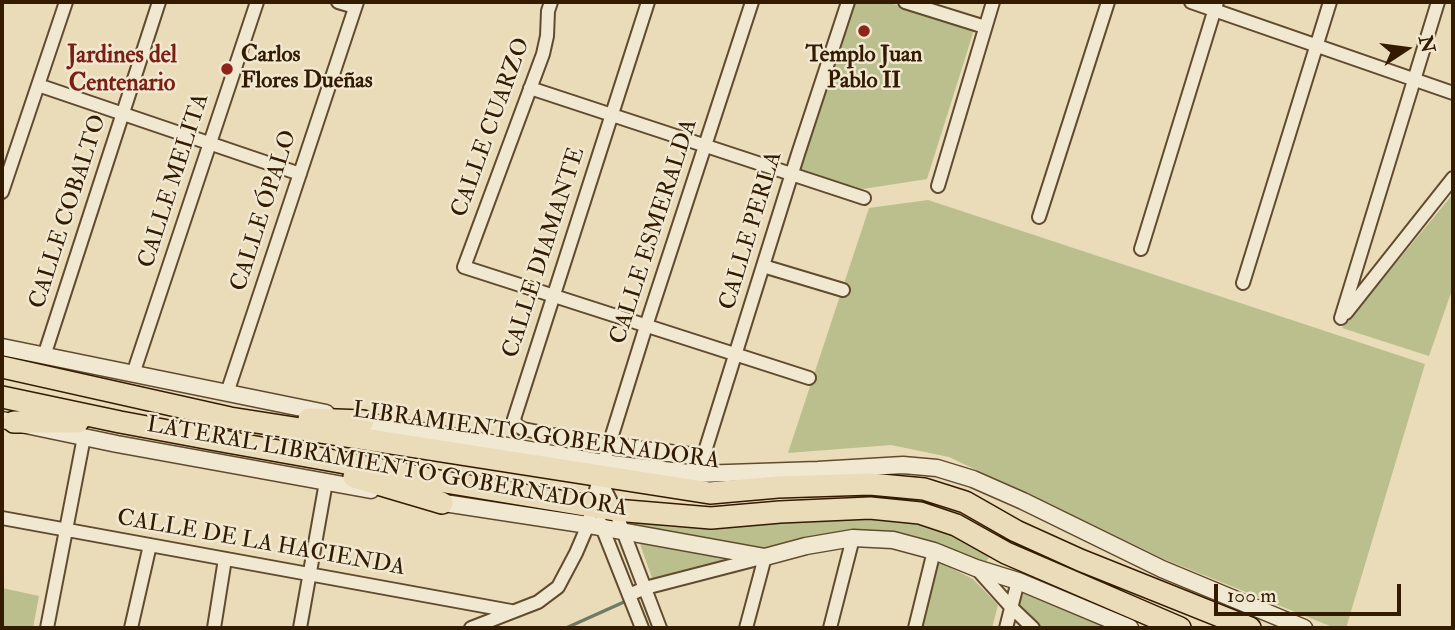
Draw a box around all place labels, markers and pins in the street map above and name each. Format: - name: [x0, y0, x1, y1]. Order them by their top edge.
- marker: Templo Juan Pablo II: [856, 23, 872, 39]
- place label: Carlos Flores Dueñas: [241, 42, 373, 96]
- place label: Templo Juan Pablo II: [806, 42, 922, 96]
- marker: Carlos Flores Dueñas: [219, 61, 235, 77]

